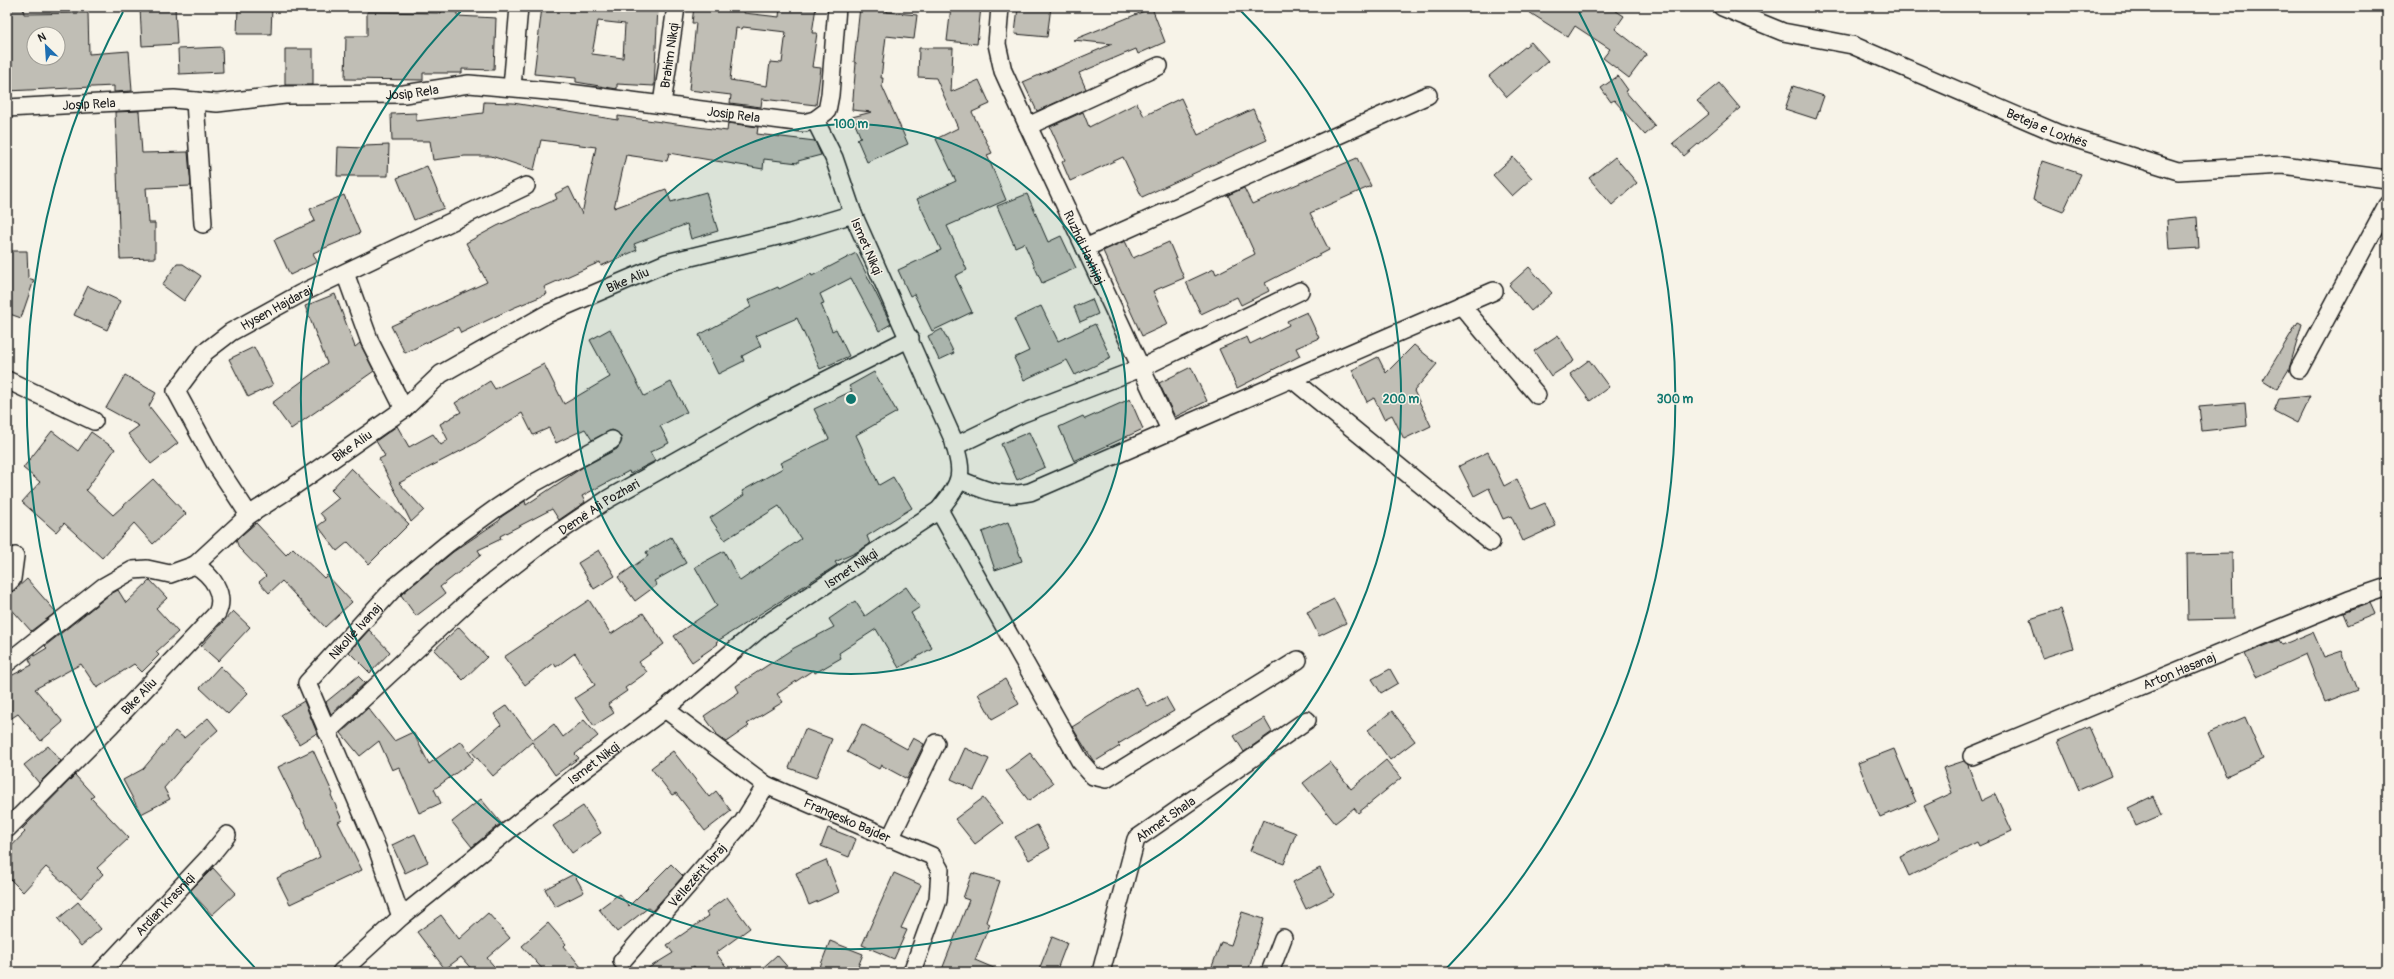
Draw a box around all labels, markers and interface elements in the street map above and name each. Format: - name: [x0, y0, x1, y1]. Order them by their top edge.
- street label: Brahim Nikqi: [657, 22, 683, 89]
- north arrow: [26, 26, 66, 66]
- text: N: [36, 30, 49, 45]
- street label: Josip Rela: [385, 82, 440, 103]
- street label: Josip Rela: [62, 95, 116, 114]
- street label: Josip Rela: [706, 104, 761, 126]
- street label: Beteja e Loxhës: [2004, 105, 2090, 151]
- text: 100 m: [834, 117, 869, 132]
- street label: Ruzhdi Haxhijaj: [1060, 208, 1108, 288]
- street label: Ismet Nikqi: [847, 215, 885, 277]
- street label: Bike Aliu: [604, 264, 652, 297]
- street label: Hysen Hajdaraj: [238, 282, 315, 334]
- centre of rings: [844, 392, 858, 406]
- text: 200 m: [1383, 392, 1420, 407]
- text: 300 m: [1657, 392, 1694, 407]
- street label: Bike Aliu: [329, 427, 375, 466]
- street label: Demë Ali Pozhari: [556, 476, 643, 539]
- street label: Ismet Nikqi: [822, 546, 881, 592]
- street label: Nikollë Ivanaj: [326, 600, 385, 663]
- street label: Arton Hasanaj: [2140, 649, 2218, 693]
- street label: Bike Aliu: [118, 675, 160, 718]
- street label: Ismet Nikqi: [565, 739, 623, 788]
- street label: Ahmet Shala: [1133, 793, 1199, 846]
- street label: Franqesko Bajder: [801, 795, 893, 847]
- street label: Vëllezërit Ibraj: [665, 840, 730, 911]
- street label: Ardian Krasniqi: [132, 870, 199, 939]

